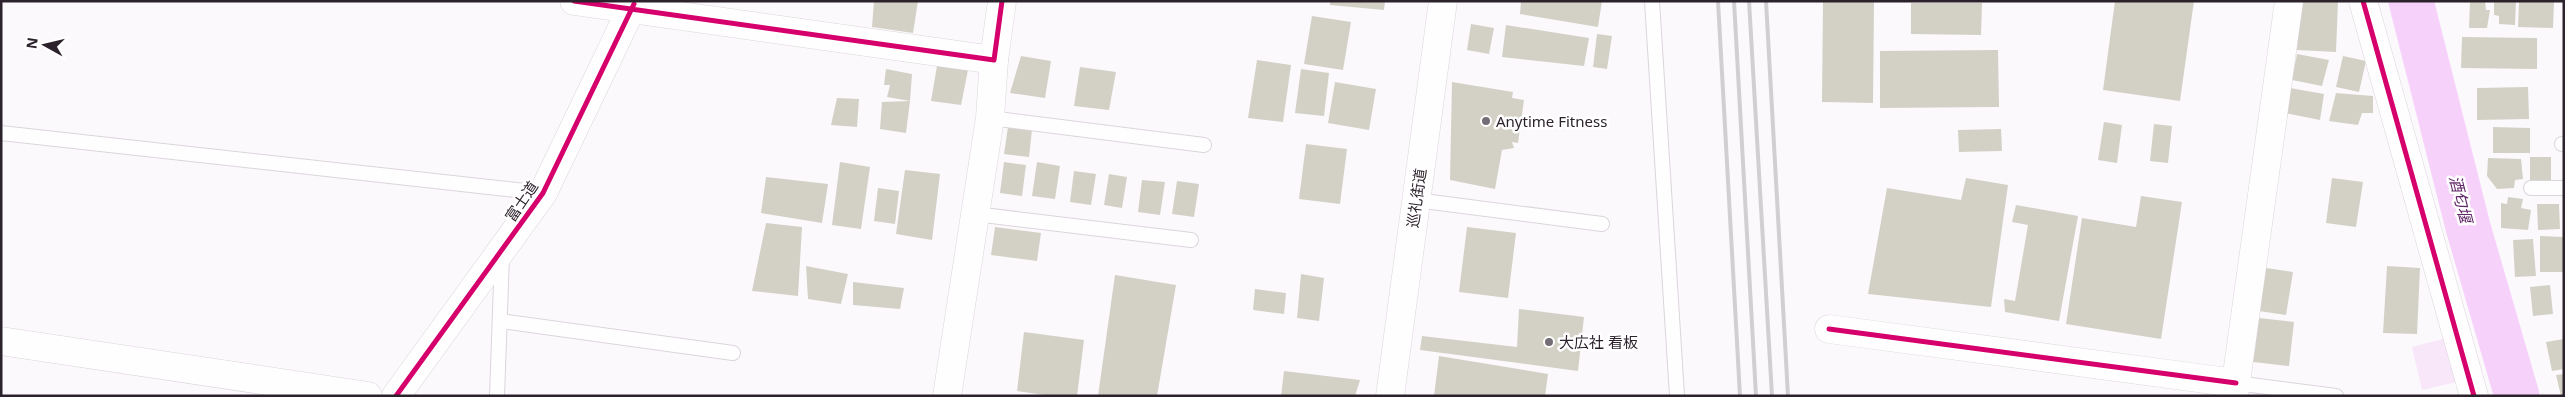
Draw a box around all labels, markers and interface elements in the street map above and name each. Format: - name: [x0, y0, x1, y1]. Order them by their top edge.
- north arrow: [20, 20, 70, 70]
- text: N: [21, 36, 42, 50]
- place label: Anytime Fitness: [1496, 111, 1607, 131]
- marker: Anytime Fitness: [1480, 115, 1492, 127]
- street label: 巡礼街道: [1402, 167, 1430, 229]
- water label: 酒匂堰: [2445, 173, 2478, 228]
- street label: 富士道: [500, 177, 542, 225]
- place label: 大広社 看板: [1559, 332, 1638, 352]
- marker: 大広社 看板: [1543, 336, 1555, 348]

